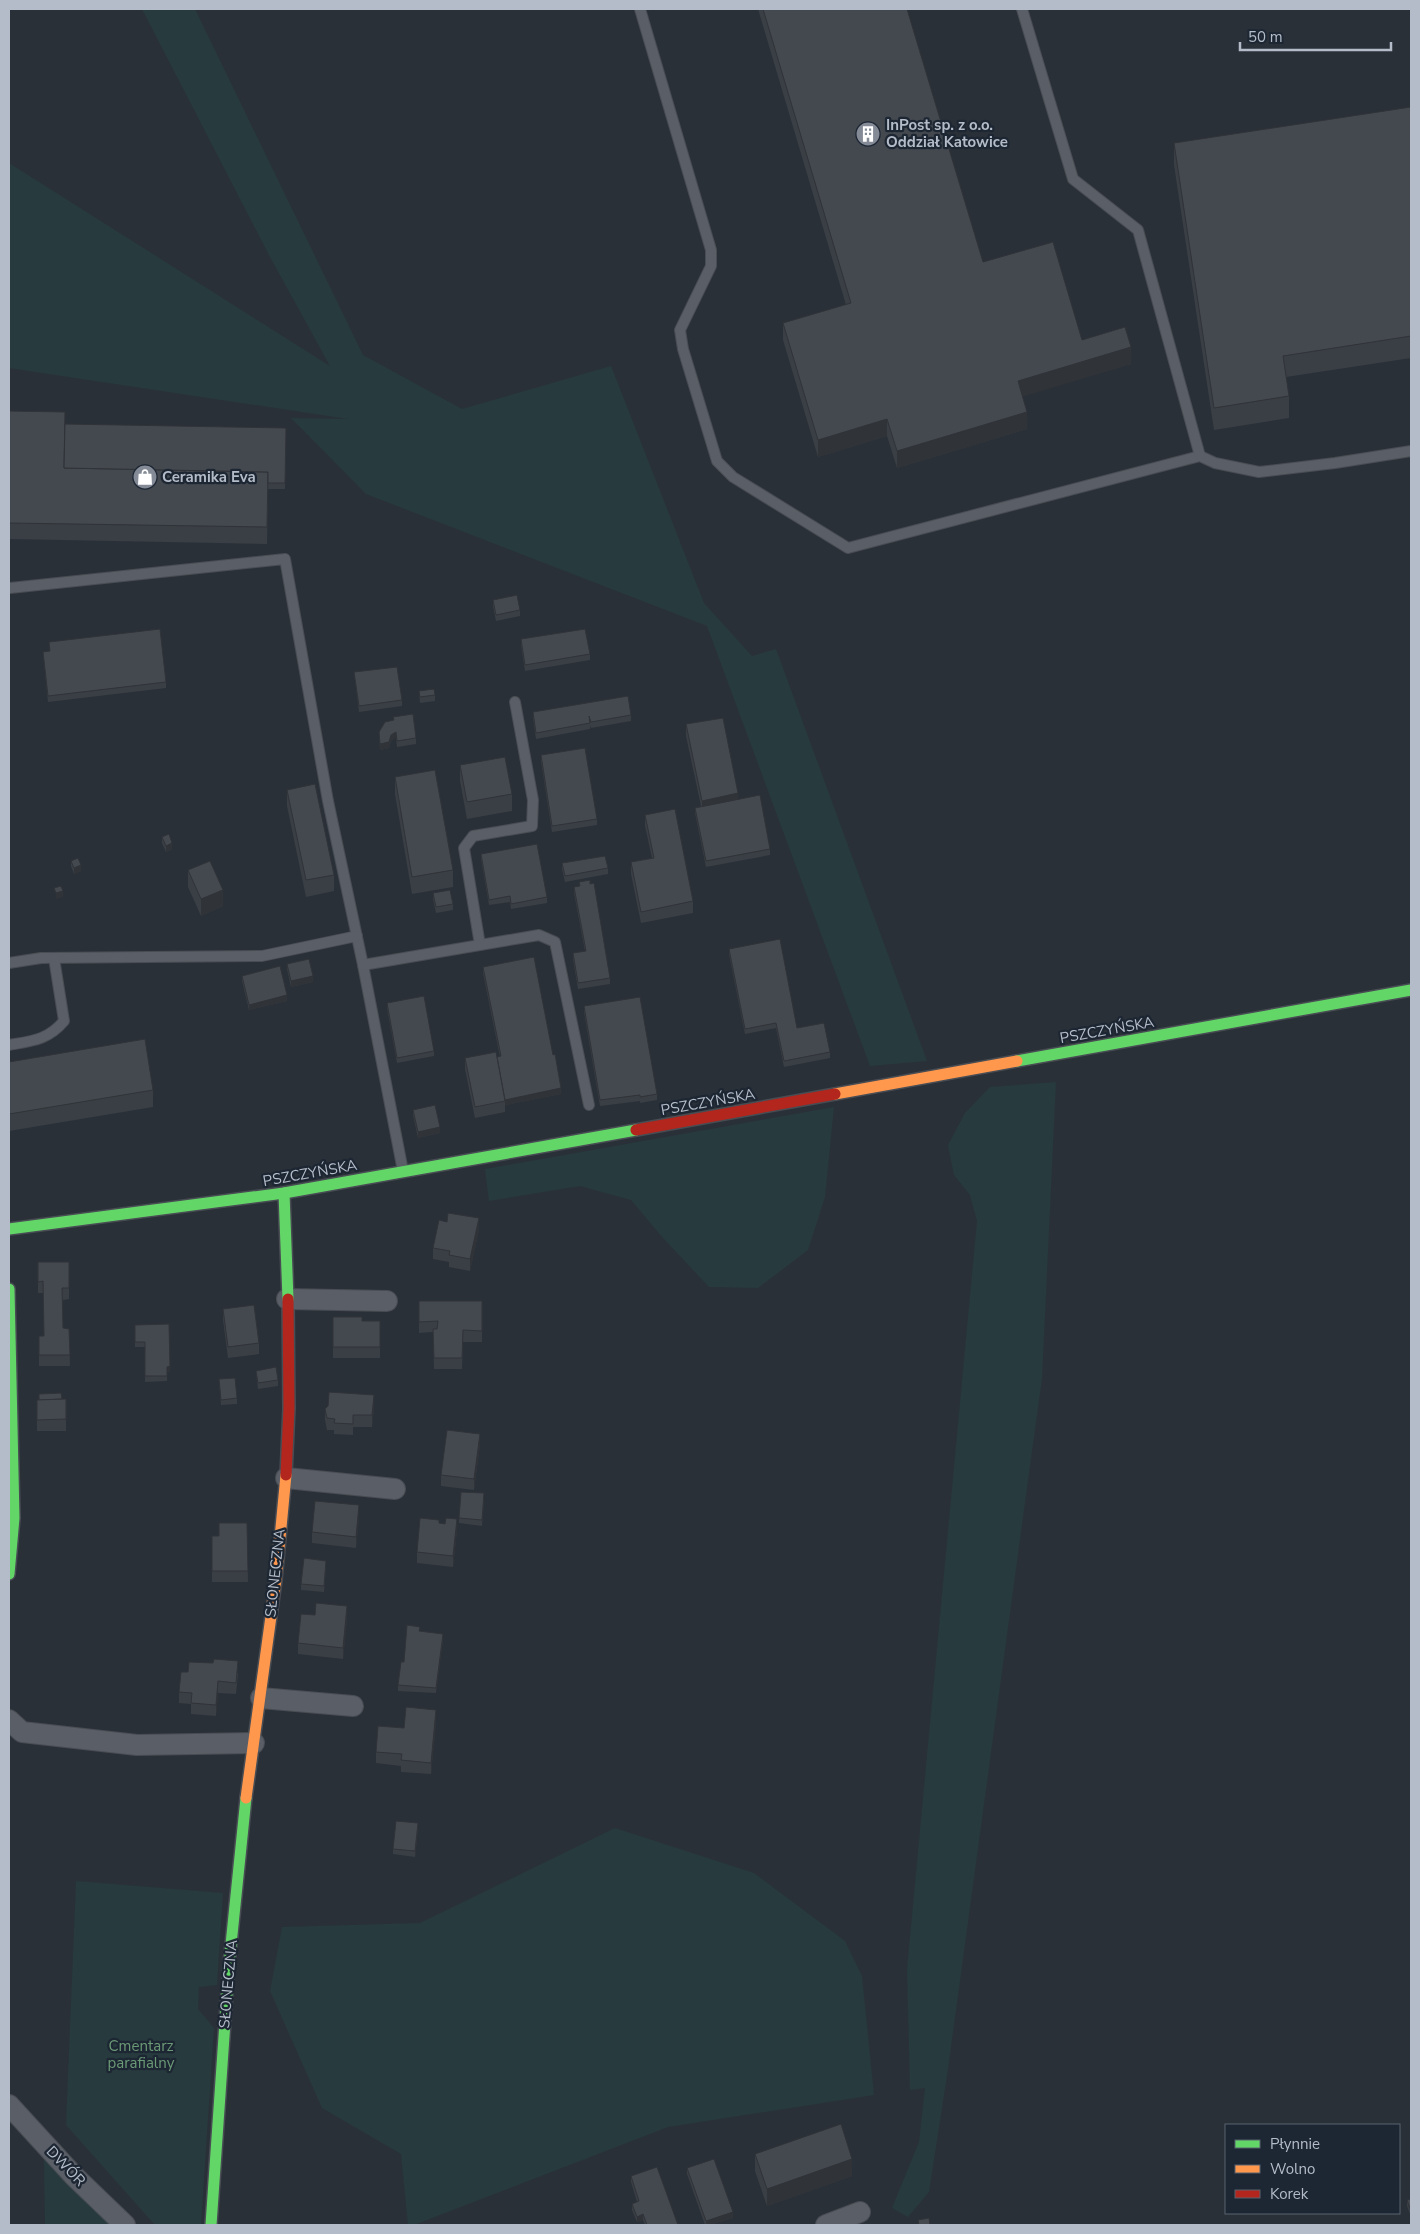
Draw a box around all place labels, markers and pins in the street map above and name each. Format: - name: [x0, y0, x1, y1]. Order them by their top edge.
- place label: InPost sp. z o.o. Oddział Katowice: [886, 115, 1008, 152]
- building icon: InPost sp. z o.o. Oddział Katowice: [855, 121, 881, 147]
- shop icon: Ceramika Eva: [132, 464, 158, 490]
- place label: Ceramika Eva: [162, 467, 256, 487]

